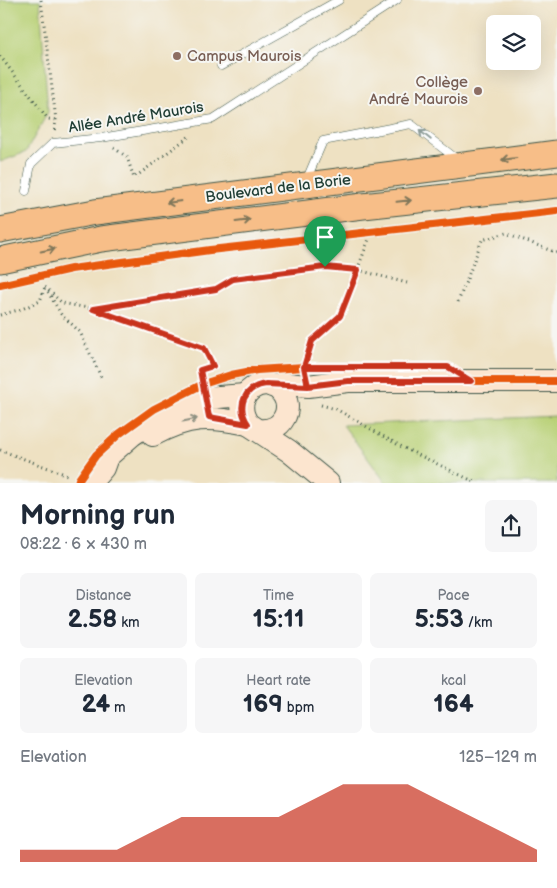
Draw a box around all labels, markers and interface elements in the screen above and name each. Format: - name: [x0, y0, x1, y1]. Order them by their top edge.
- map controls: [486, 15, 541, 70]
- button: layers: [486, 15, 541, 70]
- place label: Campus Maurois: [187, 47, 302, 66]
- marker: Campus Maurois: [171, 50, 183, 62]
- place label: Collège André Maurois: [369, 73, 469, 109]
- marker: Collège André Maurois: [472, 85, 484, 97]
- street label: Allée André Maurois: [67, 97, 206, 138]
- one-way arrow: [419, 129, 432, 140]
- one-way arrow: [501, 154, 517, 164]
- street label: Boulevard de la Borie: [204, 170, 352, 207]
- one-way arrow: [396, 196, 412, 206]
- one-way arrow: [166, 197, 182, 207]
- one-way arrow: [235, 216, 251, 226]
- pin: [304, 216, 346, 267]
- icon: arrive: [311, 223, 339, 251]
- one-way arrow: [39, 245, 55, 254]
- one-way arrow: [182, 415, 198, 424]
- text: Morning run: [20, 499, 175, 532]
- button: share: [485, 500, 537, 552]
- text: 08:22 · 6 × 430 m: [20, 535, 147, 554]
- text: Distance: [76, 587, 131, 604]
- text: Time: [263, 587, 294, 604]
- text: Pace: [438, 587, 469, 604]
- text: 2.58: [67, 604, 117, 635]
- text: 15:11: [252, 604, 305, 635]
- text: 5:53: [415, 604, 464, 635]
- text: km: [117, 614, 140, 631]
- text: /km: [464, 614, 493, 631]
- text: Elevation: [74, 672, 133, 689]
- text: Heart rate: [246, 672, 311, 689]
- text: kcal: [441, 672, 466, 689]
- text: 24: [81, 689, 110, 720]
- text: 169: [243, 689, 283, 720]
- text: 164: [433, 689, 474, 720]
- text: m: [110, 699, 126, 716]
- text: bpm: [283, 699, 314, 716]
- text: Elevation: [20, 748, 87, 767]
- text: 125–129 m: [459, 748, 537, 767]

